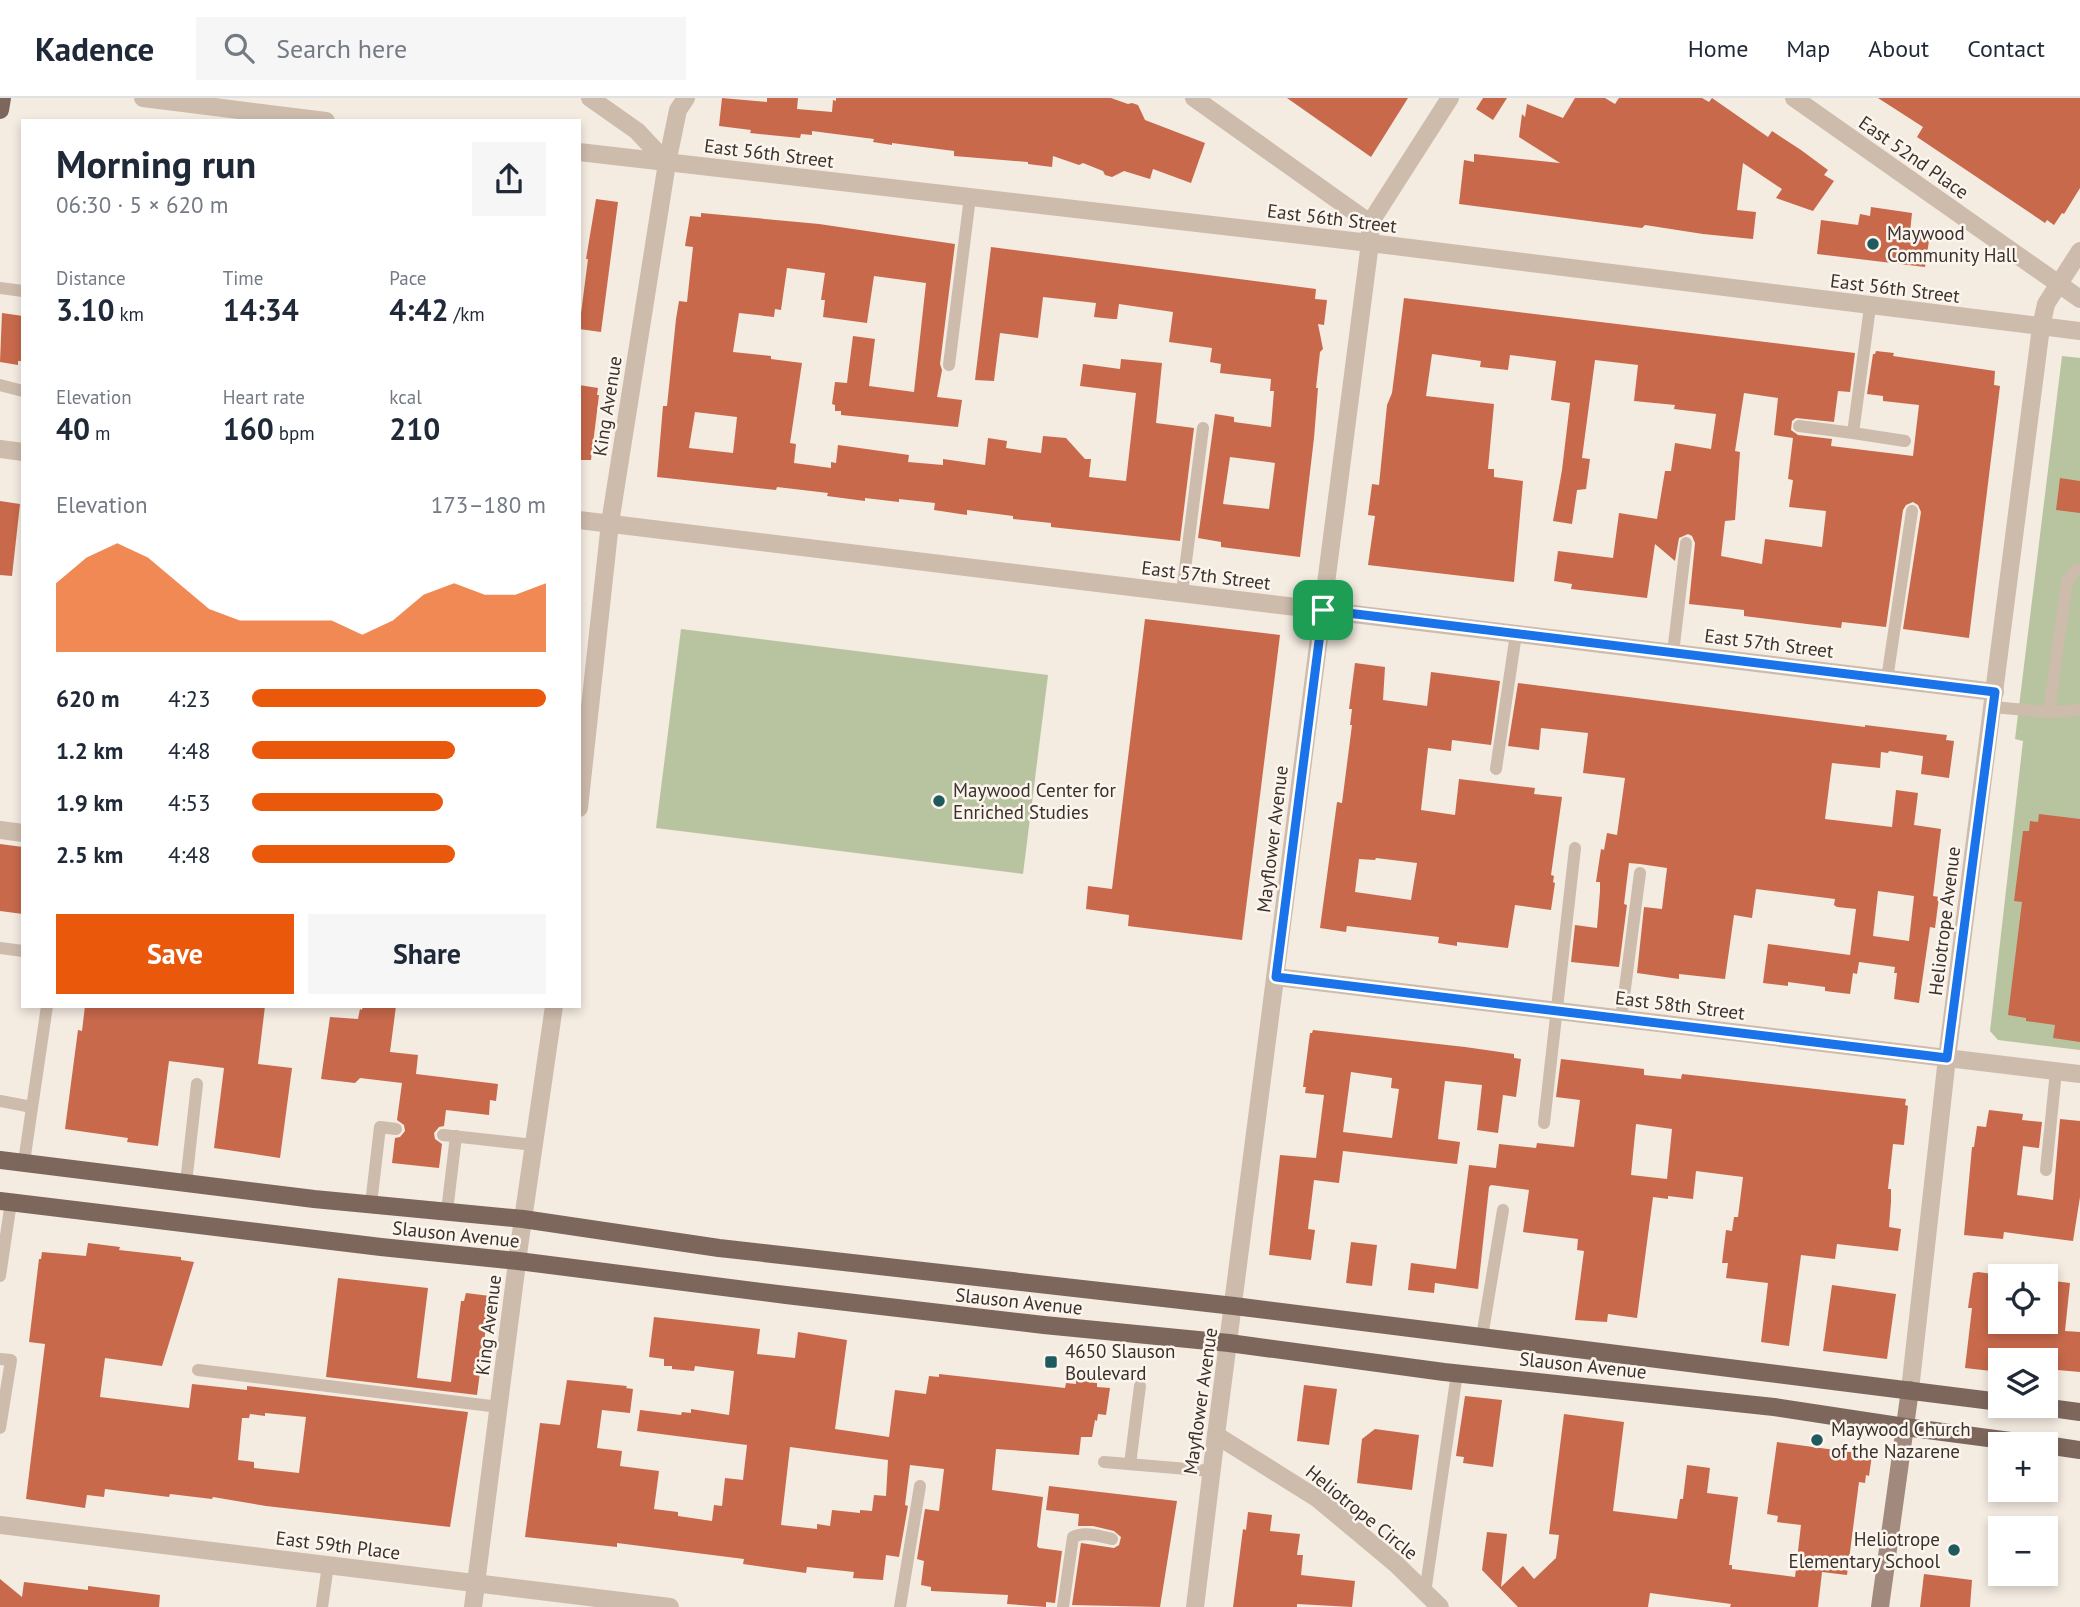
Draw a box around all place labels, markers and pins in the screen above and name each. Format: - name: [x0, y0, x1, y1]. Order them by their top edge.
- place label: Maywood Community Hall: [1887, 221, 2017, 267]
- marker: Maywood Community Hall: [1865, 236, 1881, 252]
- pin: [1293, 580, 1353, 640]
- place label: Maywood Center for Enriched Studies: [953, 778, 1117, 824]
- marker: Maywood Center for Enriched Studies: [931, 793, 947, 809]
- place label: 4650 Slauson Boulevard: [1065, 1339, 1175, 1385]
- marker: 4650 Slauson Boulevard: [1043, 1354, 1059, 1370]
- place label: Maywood Church of the Nazarene: [1831, 1417, 1971, 1463]
- marker: Maywood Church of the Nazarene: [1809, 1432, 1825, 1448]
- place label: Heliotrope Elementary School: [1789, 1527, 1940, 1573]
- marker: Heliotrope Elementary School: [1946, 1542, 1962, 1558]

